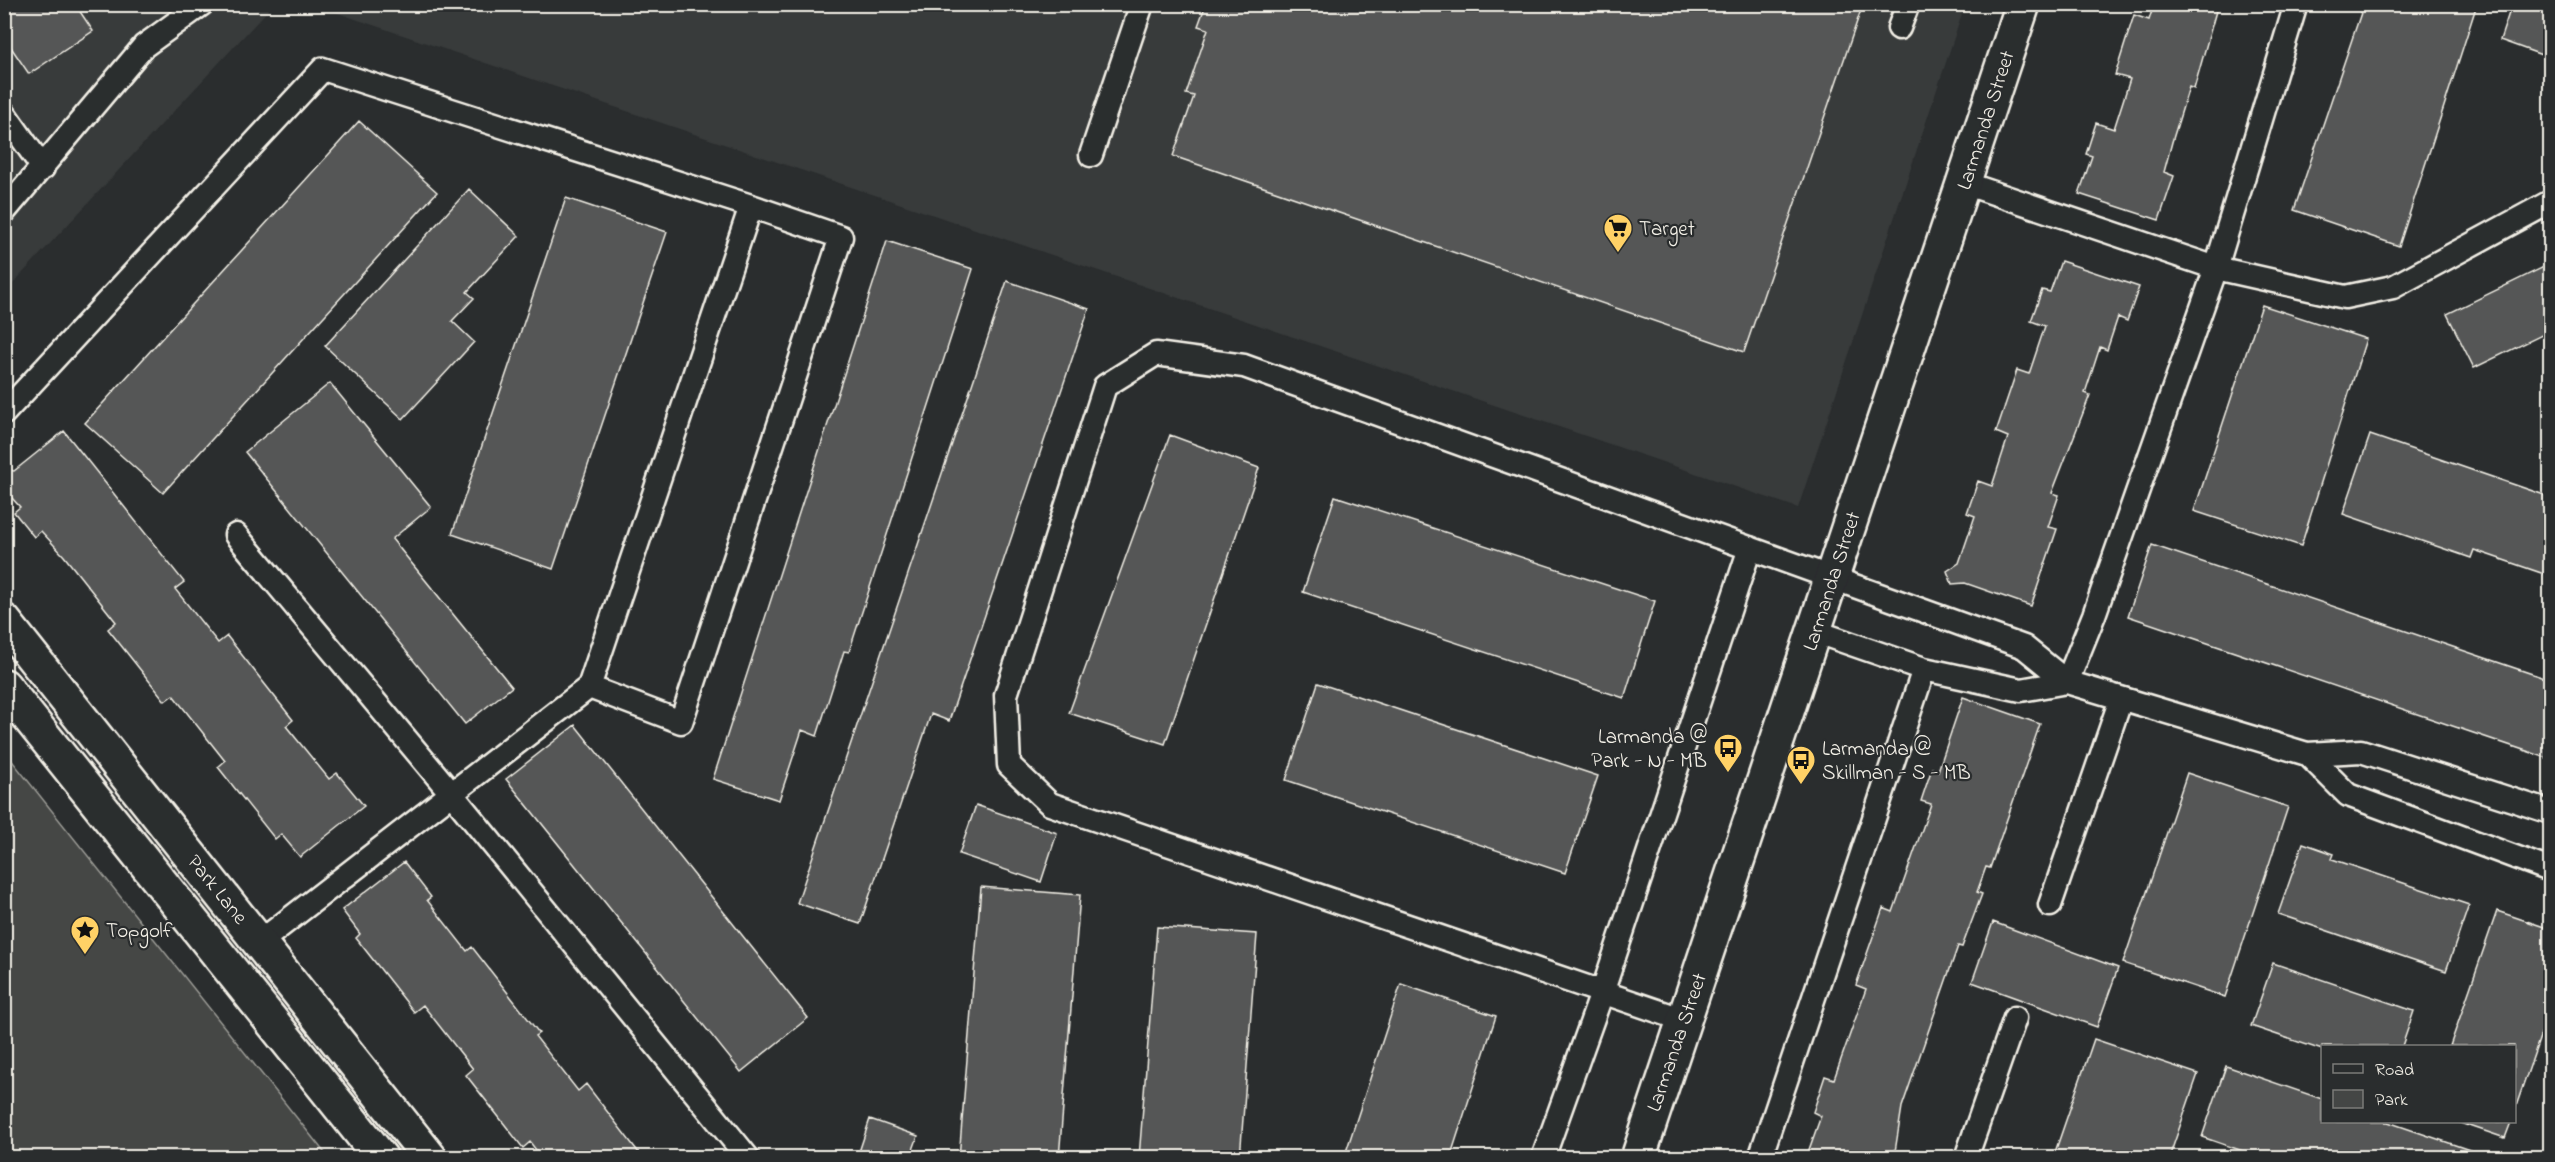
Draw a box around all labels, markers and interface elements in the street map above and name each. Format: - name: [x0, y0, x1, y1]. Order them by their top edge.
- street label: Larmanda Street: [1950, 47, 2024, 194]
- supermarket icon: Target: [1602, 212, 1634, 254]
- place label: Target: [1639, 215, 1695, 247]
- street label: Larmanda Street: [1796, 508, 1870, 655]
- place label: Larmanda @ Park - N - MB: [1591, 723, 1707, 777]
- bus stop icon: Larmanda @ Park - N - MB: [1712, 732, 1744, 774]
- place label: Larmanda @ Skillman - S - MB: [1822, 735, 1971, 789]
- bus stop icon: Larmanda @ Skillman - S - MB: [1785, 744, 1817, 786]
- street label: Park Lane: [179, 849, 254, 932]
- place icon: Topgolf: [69, 914, 101, 956]
- place label: Topgolf: [106, 917, 173, 949]
- street label: Larmanda Street: [1640, 969, 1716, 1116]
- legend: [2321, 1045, 2516, 1123]
- text: Road: [2375, 1058, 2414, 1084]
- text: Park: [2375, 1088, 2408, 1114]

